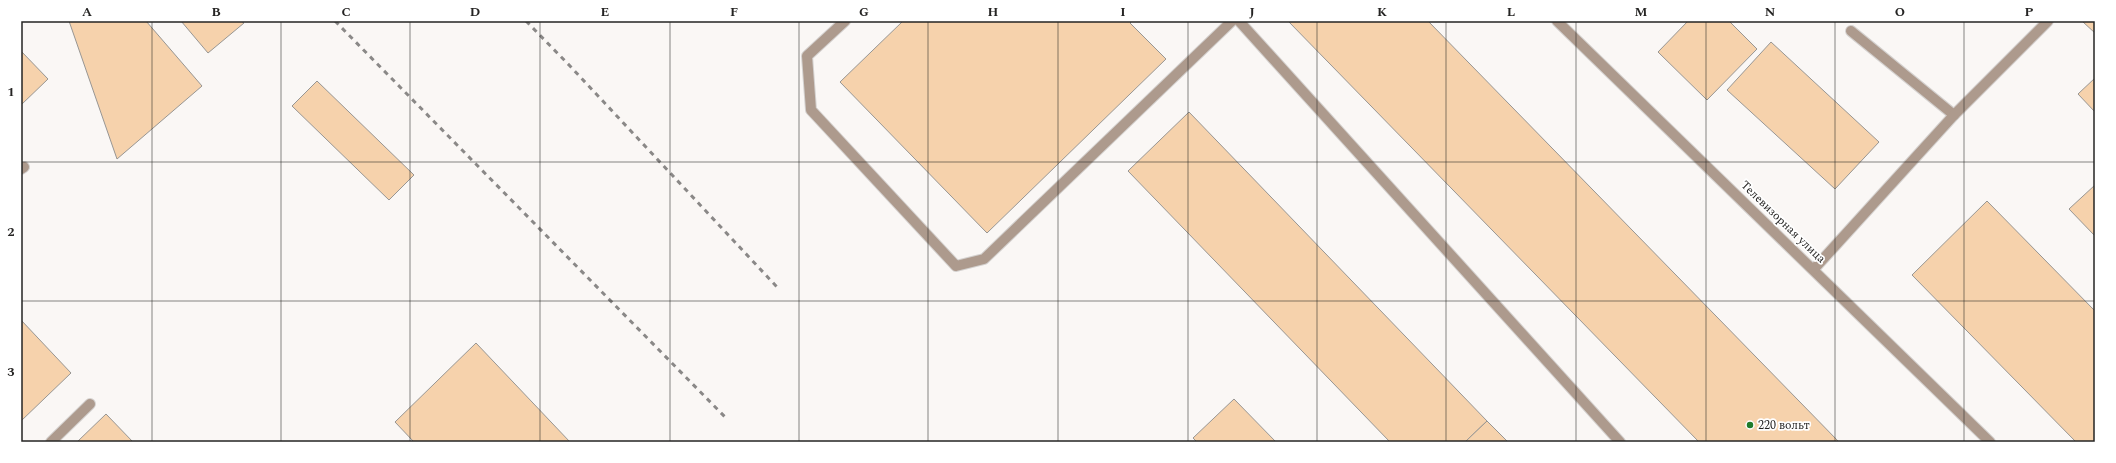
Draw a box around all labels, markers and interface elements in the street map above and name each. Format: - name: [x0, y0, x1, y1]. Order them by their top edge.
- text: A: [82, 2, 92, 22]
- text: B: [211, 2, 221, 22]
- text: C: [341, 2, 351, 22]
- text: D: [470, 2, 480, 22]
- text: E: [601, 2, 610, 22]
- text: F: [730, 2, 738, 22]
- text: G: [859, 2, 869, 22]
- text: H: [988, 2, 999, 22]
- text: I: [1120, 2, 1126, 22]
- text: J: [1249, 2, 1255, 22]
- text: K: [1377, 2, 1387, 22]
- text: L: [1507, 2, 1515, 22]
- text: M: [1635, 2, 1648, 22]
- text: N: [1765, 2, 1776, 22]
- text: O: [1895, 2, 1905, 22]
- text: P: [2025, 2, 2034, 22]
- text: 1: [7, 82, 15, 102]
- street label: Телевизорная улица: [1736, 176, 1830, 268]
- text: 2: [7, 222, 15, 242]
- text: 3: [7, 362, 15, 382]
- place label: 220 вольт: [1758, 416, 1810, 435]
- marker: 220 вольт: [1745, 420, 1755, 430]

